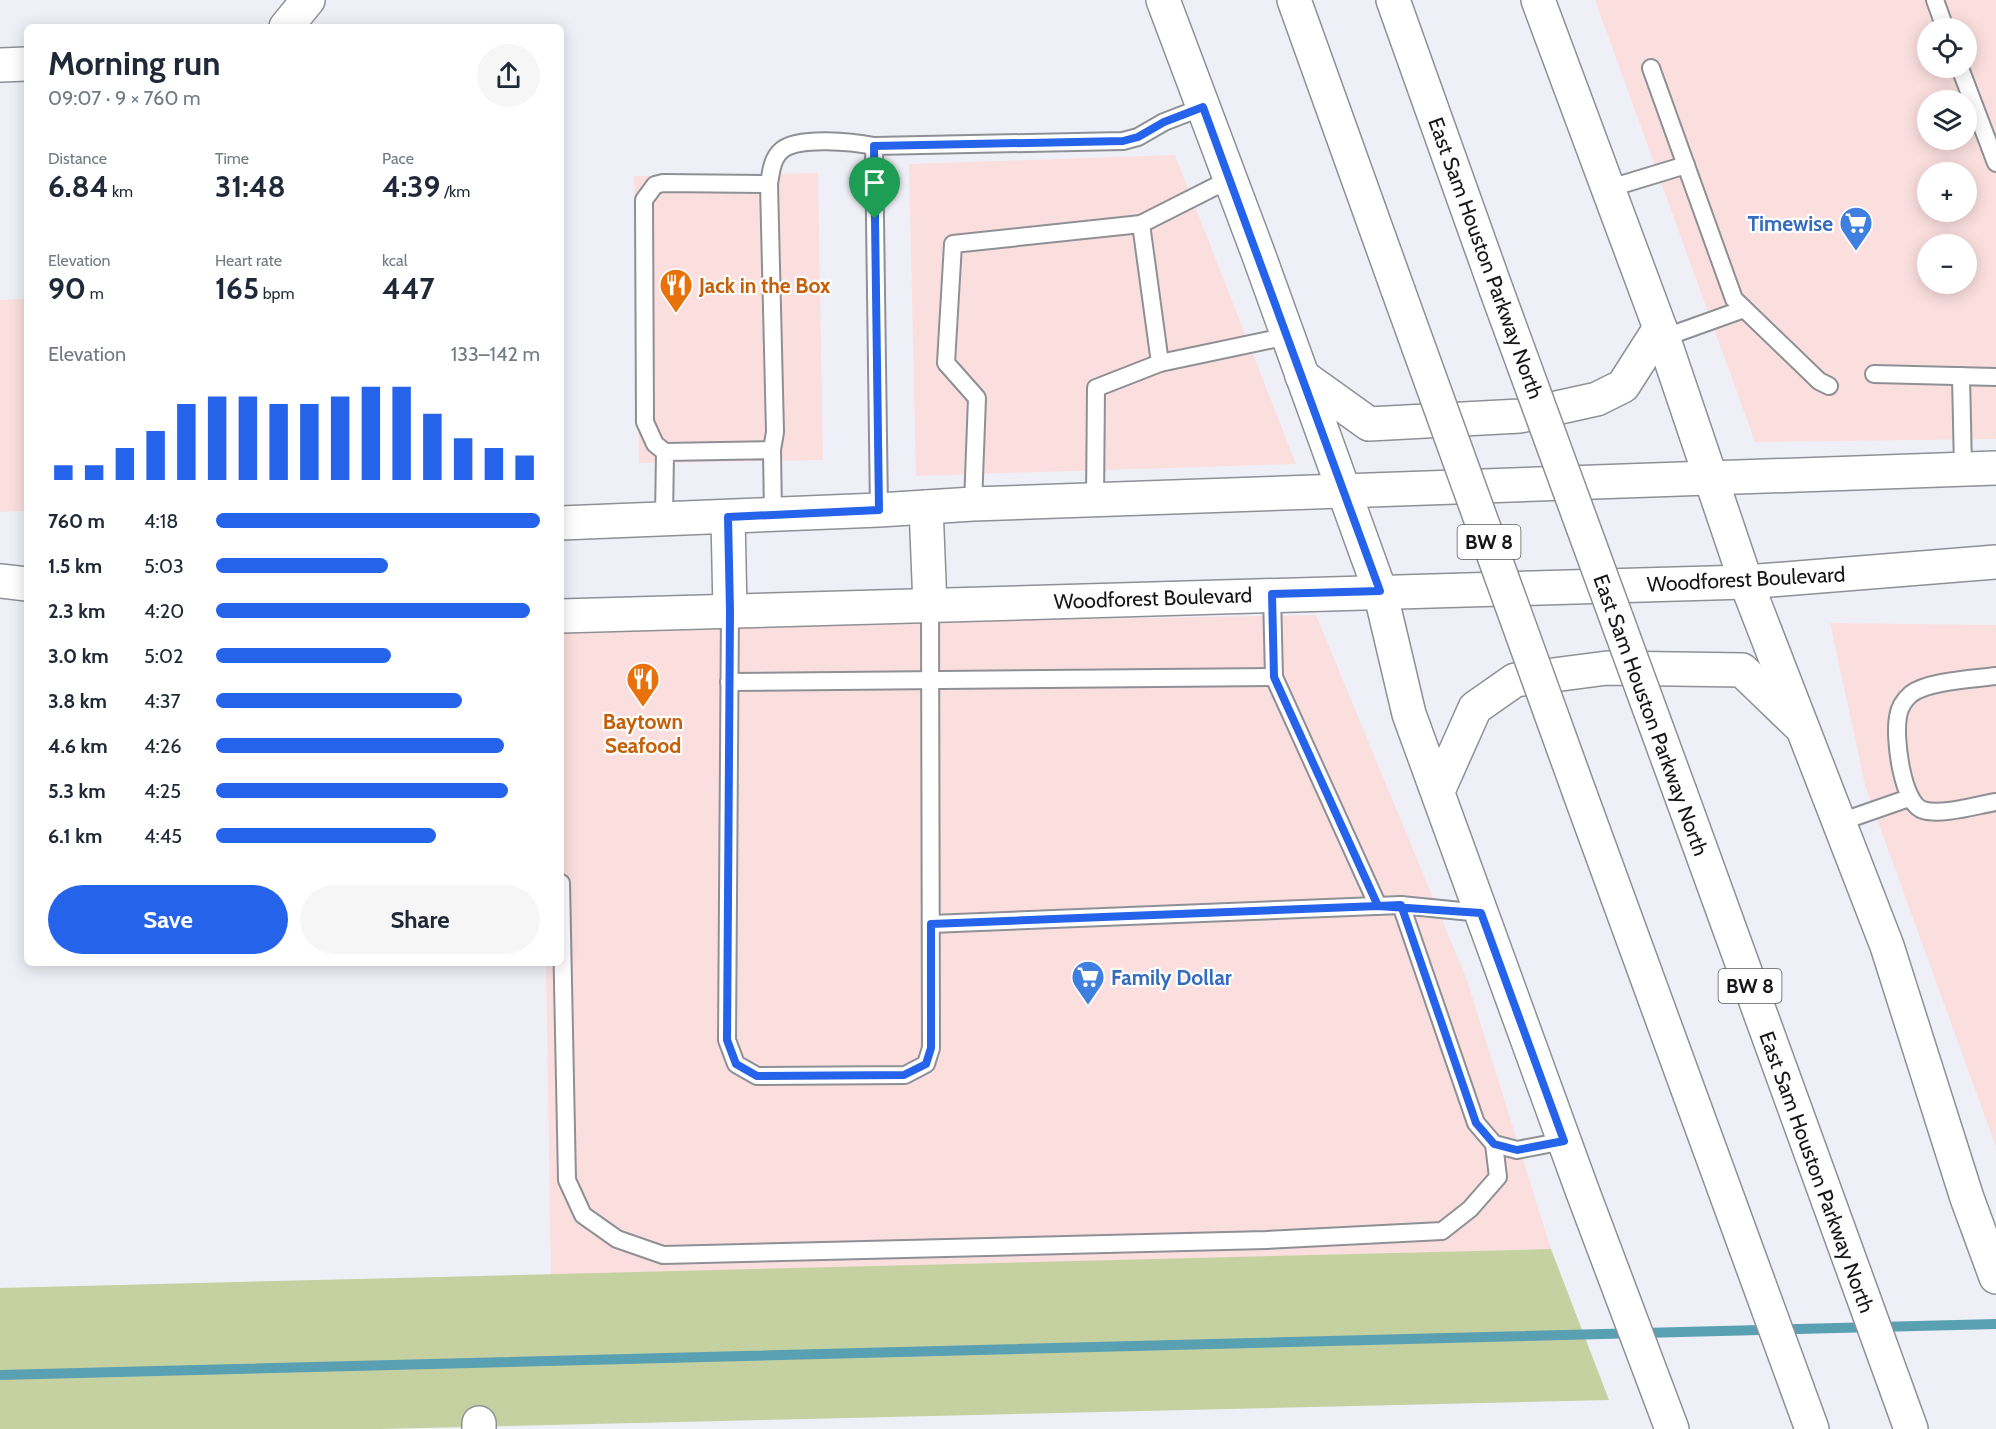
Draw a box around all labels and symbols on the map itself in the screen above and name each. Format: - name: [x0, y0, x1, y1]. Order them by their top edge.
- street label: East Sam Houston Parkway North: [1423, 114, 1549, 402]
- pin: [849, 157, 900, 219]
- supermarket icon: Timewise: [1838, 205, 1874, 252]
- place label: Timewise: [1747, 211, 1833, 236]
- restaurant icon: Jack in the Box: [658, 267, 694, 314]
- place label: Jack in the Box: [698, 273, 831, 298]
- road number: BW 8: [1458, 525, 1520, 559]
- street label: Woodforest Boulevard: [1646, 561, 1846, 597]
- street label: East Sam Houston Parkway North: [1588, 571, 1714, 859]
- street label: Woodforest Boulevard: [1053, 582, 1253, 614]
- restaurant icon: Baytown Seafood: [625, 661, 661, 708]
- place label: Baytown Seafood: [603, 709, 683, 758]
- supermarket icon: Family Dollar: [1070, 959, 1106, 1006]
- place label: Family Dollar: [1111, 965, 1232, 990]
- road number: BW 8: [1718, 969, 1782, 1003]
- street label: East Sam Houston Parkway North: [1754, 1028, 1880, 1316]

